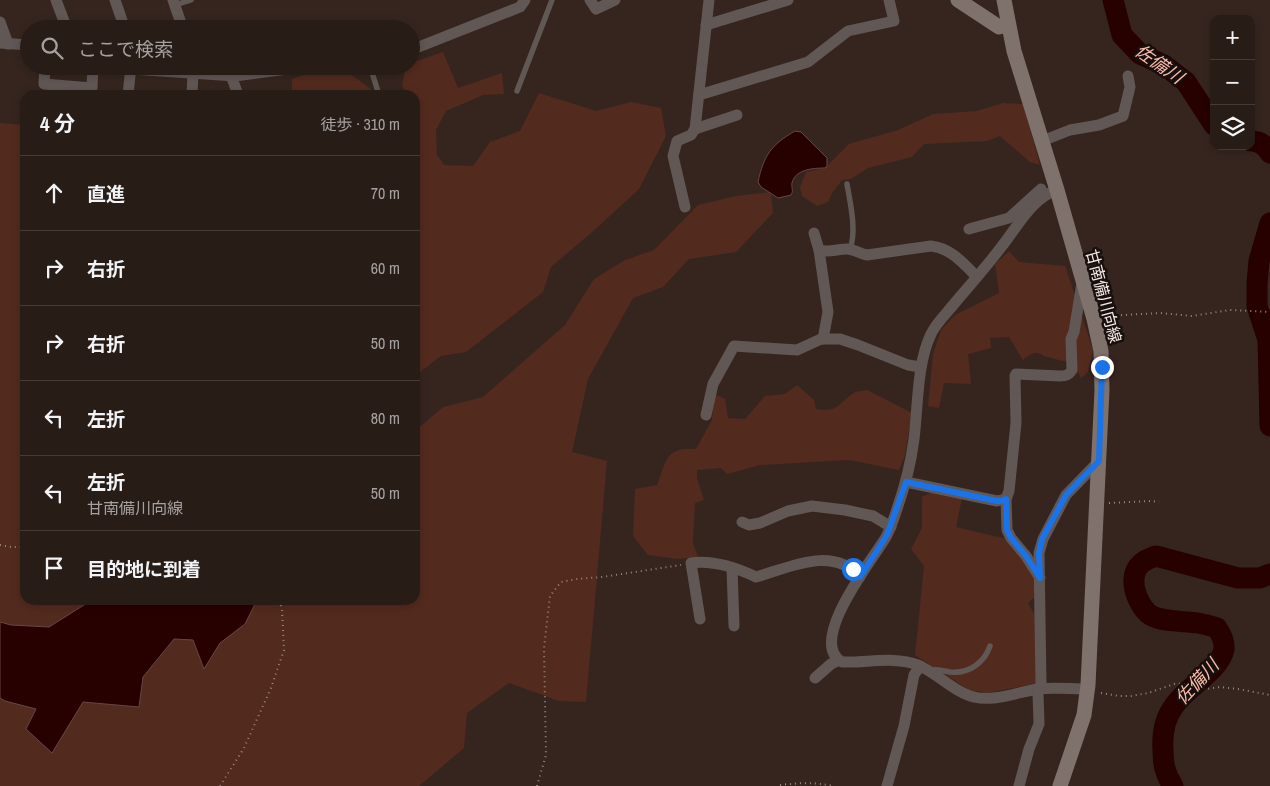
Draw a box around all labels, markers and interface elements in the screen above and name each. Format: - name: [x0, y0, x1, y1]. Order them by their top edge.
- map controls: [1210, 15, 1255, 150]
- button: +: [1210, 15, 1255, 60]
- search box: [20, 20, 420, 75]
- icon: search: [38, 34, 66, 62]
- text: ここで検索: [78, 36, 173, 62]
- water label: 佐備川: [1130, 38, 1190, 90]
- button: −: [1210, 60, 1255, 105]
- button: layers: [1210, 105, 1255, 150]
- text: 4 分: [40, 109, 75, 138]
- text: 徒歩 · 310 m: [321, 113, 400, 135]
- icon: ahead: [40, 179, 68, 207]
- text: 直進: [87, 181, 125, 207]
- text: 70 m: [371, 182, 400, 204]
- street label: 甘南備川向線: [1081, 247, 1127, 345]
- icon: right: [40, 254, 68, 282]
- text: 右折: [87, 256, 125, 282]
- text: 60 m: [371, 257, 400, 279]
- icon: right: [40, 329, 68, 357]
- text: 右折: [87, 331, 125, 357]
- text: 50 m: [371, 332, 400, 354]
- route end: [1091, 356, 1114, 379]
- icon: left: [40, 404, 68, 432]
- text: 左折: [87, 406, 125, 432]
- text: 80 m: [371, 407, 400, 429]
- text: 左折: [87, 469, 125, 495]
- icon: left: [40, 479, 68, 507]
- text: 50 m: [371, 482, 400, 504]
- text: 甘南備川向線: [87, 497, 183, 519]
- icon: arrive: [40, 554, 68, 582]
- text: 目的地に到着: [87, 556, 201, 582]
- route start: [842, 558, 865, 581]
- water label: 佐備川: [1169, 652, 1226, 710]

